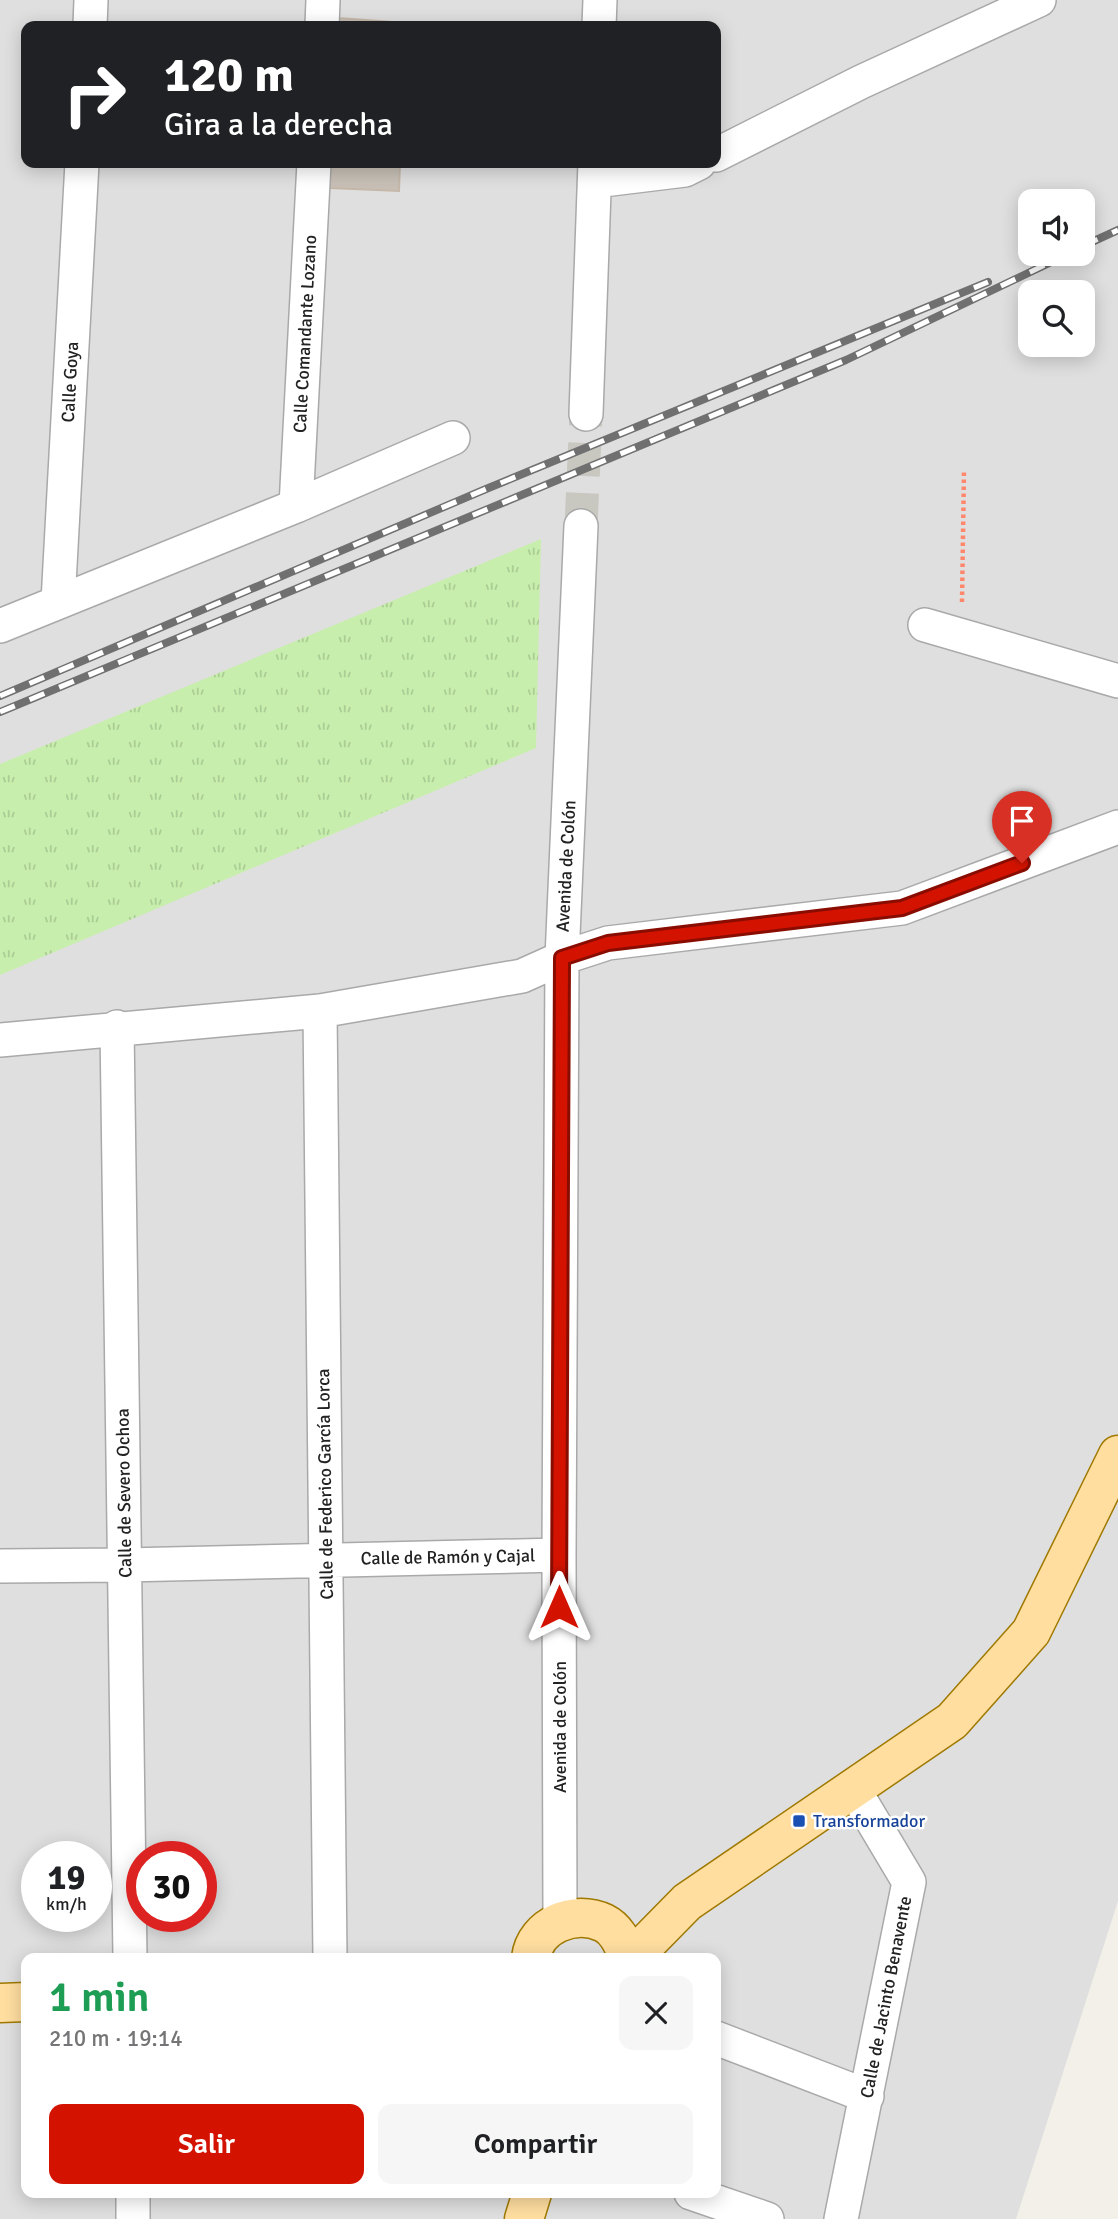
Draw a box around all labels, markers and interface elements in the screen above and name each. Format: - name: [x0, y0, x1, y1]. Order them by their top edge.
- text: 120 m: [164, 45, 294, 105]
- icon: right: [49, 49, 140, 140]
- text: Gira a la derecha: [164, 105, 393, 144]
- map controls: [1018, 189, 1095, 357]
- button: sound: [1018, 189, 1095, 266]
- street label: Calle Comandante Lozano: [289, 234, 321, 434]
- button: search: [1018, 280, 1095, 357]
- street label: Calle Goya: [57, 341, 83, 423]
- pin: [992, 791, 1052, 863]
- street label: Avenida de Colón: [552, 800, 580, 932]
- icon: arrive: [1003, 802, 1041, 840]
- street label: Calle de Federico García Lorca: [312, 1368, 338, 1600]
- street label: Calle de Severo Ochoa: [112, 1408, 136, 1578]
- street label: Calle de Ramón y Cajal: [361, 1544, 535, 1570]
- position arrow: [522, 1570, 596, 1644]
- street label: Avenida de Colón: [549, 1661, 571, 1793]
- place label: Transformador: [813, 1810, 925, 1832]
- marker: Transformador: [791, 1813, 807, 1829]
- speed limit sign: 30: [126, 1841, 217, 1932]
- text: 19: [48, 1856, 85, 1899]
- text: km/h: [46, 1893, 87, 1915]
- street label: Calle de Jacinto Benavente: [856, 1894, 916, 2100]
- text: 1 min: [49, 1972, 150, 2023]
- button: close: [619, 1976, 693, 2050]
- text: 210 m · 19:14: [49, 2024, 183, 2053]
- button: Salir: [49, 2104, 364, 2184]
- button: Compartir: [378, 2104, 693, 2184]

